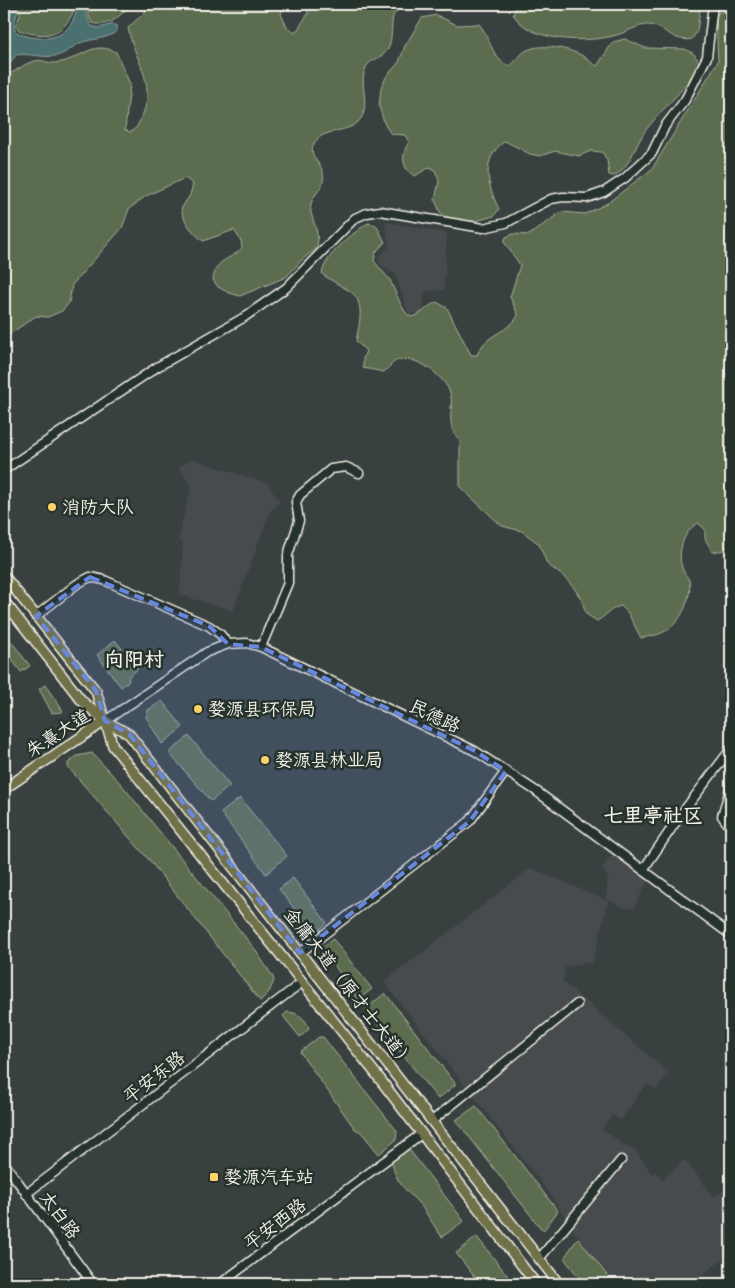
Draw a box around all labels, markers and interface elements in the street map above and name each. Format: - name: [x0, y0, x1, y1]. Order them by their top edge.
- place label: 消防大队: [62, 495, 134, 519]
- marker: 消防大队: [46, 501, 58, 513]
- district label: 向阳村: [104, 646, 164, 672]
- street label: 民德路: [405, 694, 465, 738]
- place label: 婺源县环保局: [208, 697, 316, 721]
- street label: 朱熹大道: [21, 703, 95, 763]
- marker: 婺源县环保局: [192, 703, 204, 715]
- place label: 婺源县林业局: [275, 748, 383, 772]
- marker: 婺源县林业局: [259, 754, 271, 766]
- district label: 七里亭社区: [603, 802, 703, 828]
- street label: 金庸大道（原才士大道）: [279, 903, 419, 1073]
- street label: 平安东路: [118, 1045, 190, 1109]
- place label: 婺源汽车站: [224, 1165, 314, 1189]
- marker: 婺源汽车站: [208, 1171, 220, 1183]
- street label: 太白路: [34, 1186, 86, 1244]
- street label: 平安西路: [239, 1193, 311, 1255]

